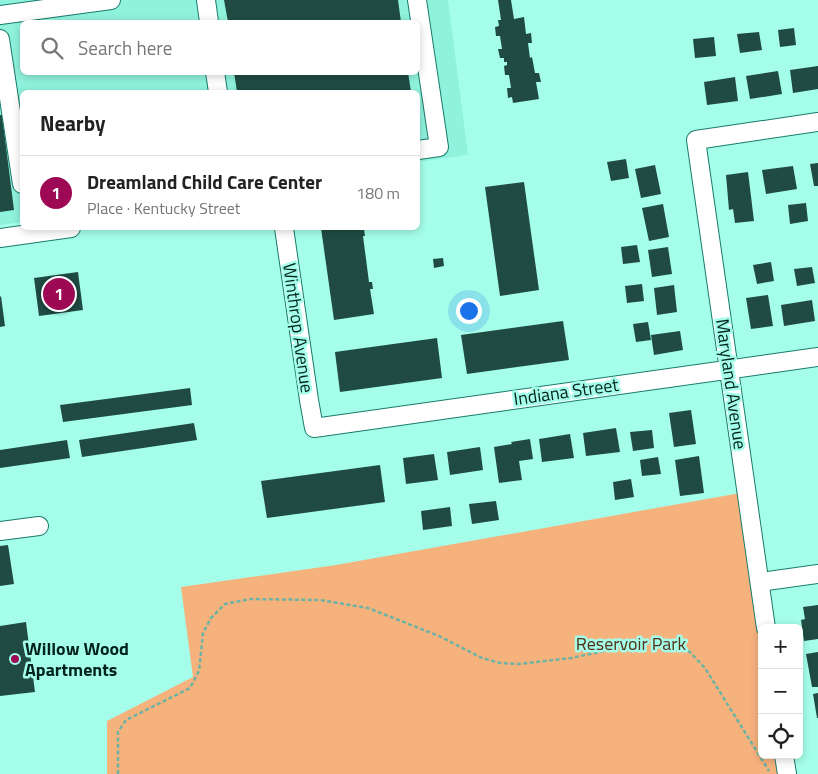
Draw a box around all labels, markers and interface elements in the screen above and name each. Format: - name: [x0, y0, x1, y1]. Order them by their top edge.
- search box: [20, 20, 420, 75]
- text: Search here: [78, 33, 172, 62]
- icon: search: [38, 34, 66, 62]
- text: Nearby: [40, 107, 105, 139]
- text: Dreamland Child Care Center: [87, 167, 322, 196]
- text: 1: [52, 181, 60, 205]
- text: 180 m: [356, 181, 400, 205]
- text: Place · Kentucky Street: [87, 196, 240, 220]
- street label: Winthrop Avenue: [276, 261, 321, 395]
- pin: 1: [43, 275, 75, 313]
- your location: [456, 298, 482, 324]
- street label: Maryland Avenue: [709, 317, 754, 451]
- street label: Indiana Street: [512, 371, 621, 412]
- map controls: [758, 624, 803, 759]
- button: +: [758, 624, 803, 669]
- park label: Reservoir Park: [576, 630, 687, 657]
- place label: Willow Wood Apartments: [25, 635, 129, 683]
- marker: Willow Wood Apartments: [9, 653, 21, 665]
- button: −: [758, 669, 803, 714]
- button: locate: [758, 714, 803, 759]

